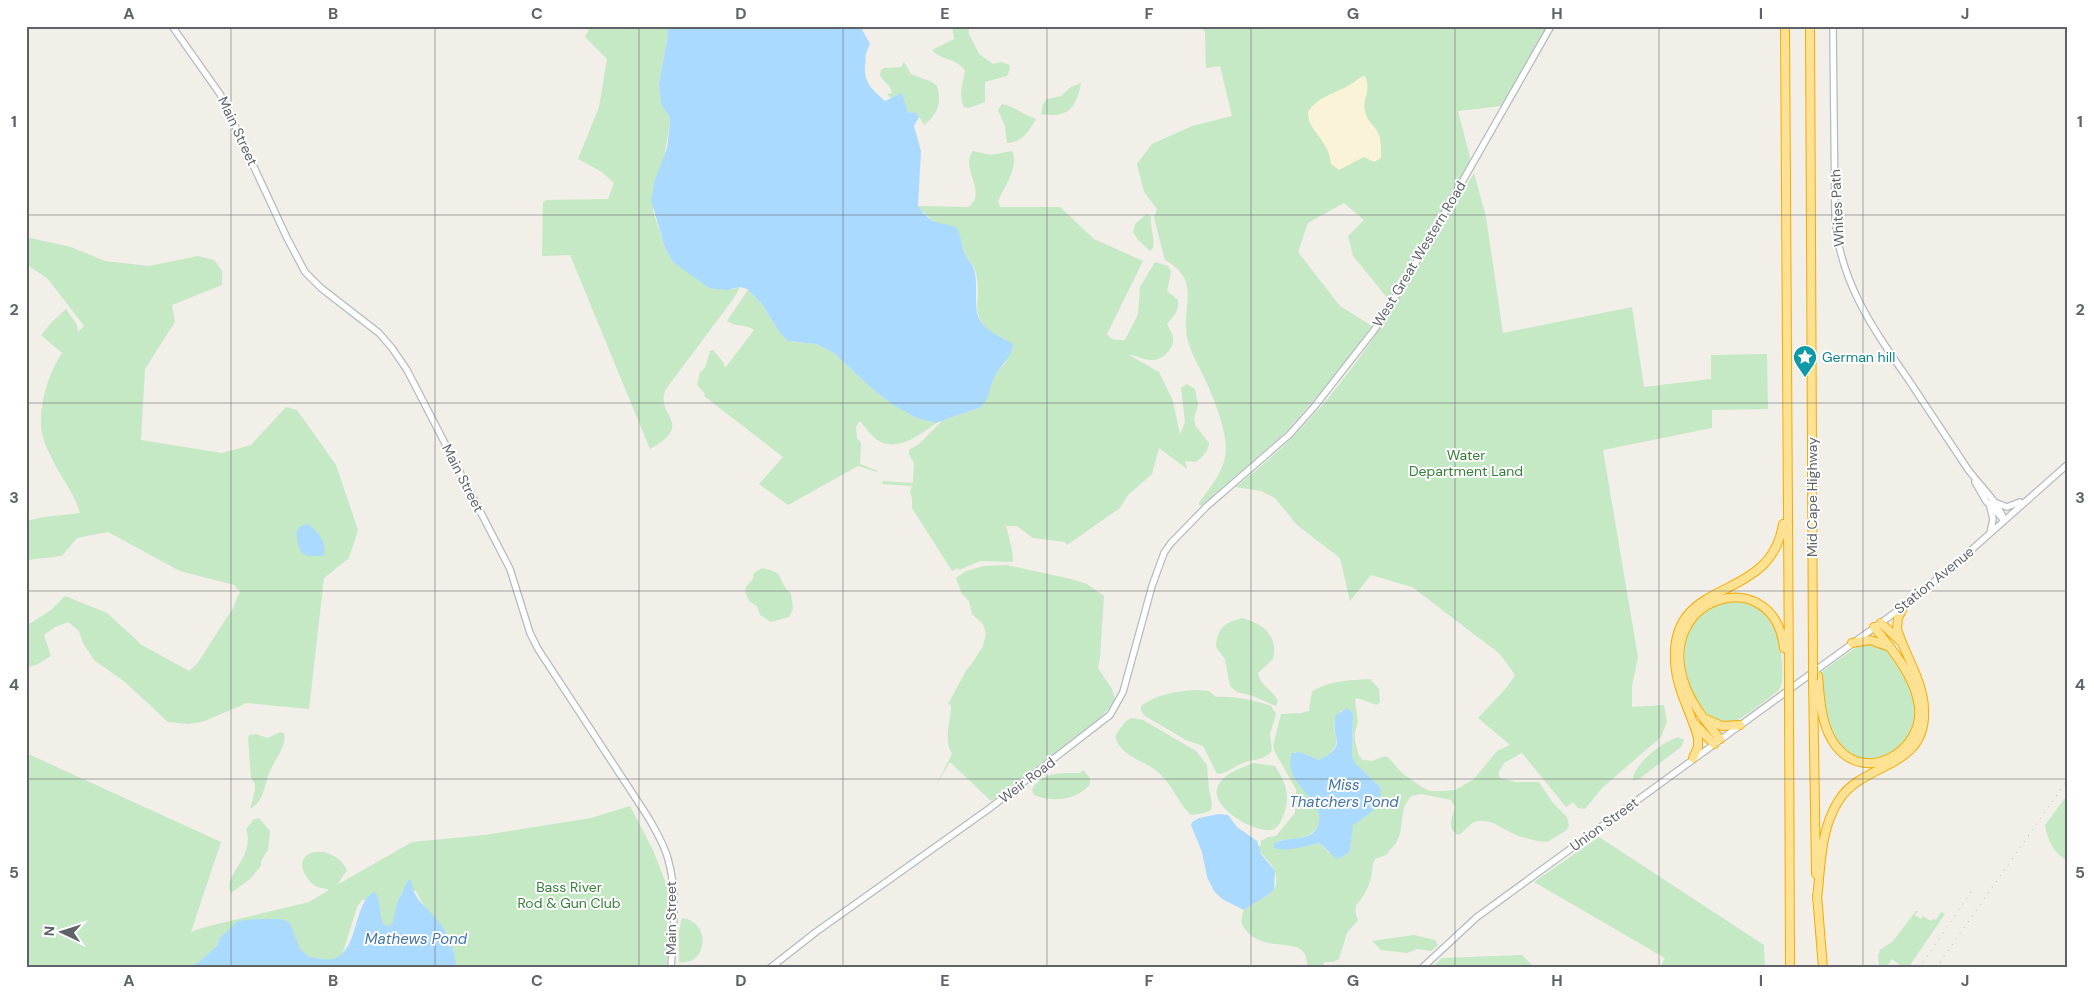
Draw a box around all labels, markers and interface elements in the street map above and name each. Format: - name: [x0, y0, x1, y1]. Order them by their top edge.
- text: A: [123, 3, 135, 24]
- text: B: [328, 3, 338, 24]
- text: C: [531, 3, 543, 24]
- text: D: [735, 3, 747, 24]
- text: E: [940, 3, 950, 24]
- text: F: [1145, 3, 1154, 24]
- text: G: [1347, 3, 1359, 24]
- text: H: [1551, 3, 1563, 24]
- text: I: [1759, 3, 1763, 24]
- text: J: [1961, 3, 1969, 24]
- street label: Main Street: [214, 94, 262, 168]
- text: 1: [11, 111, 17, 132]
- text: 1: [2077, 111, 2083, 132]
- street label: Whites Path: [1826, 169, 1848, 247]
- street label: West Great Western Road: [1368, 178, 1470, 330]
- text: 2: [9, 299, 19, 320]
- text: 2: [2075, 299, 2085, 320]
- place icon: German hill: [1792, 344, 1818, 378]
- place label: German hill: [1822, 348, 1895, 366]
- street label: Mid Cape Highway: [1803, 437, 1821, 557]
- street label: Main Street: [438, 441, 488, 515]
- park label: Water Department Land: [1409, 446, 1523, 480]
- text: 3: [9, 487, 19, 508]
- text: 3: [2075, 487, 2085, 508]
- street label: Station Avenue: [1890, 542, 1978, 618]
- text: 4: [9, 674, 19, 695]
- text: 4: [2075, 674, 2085, 695]
- street label: Weir Road: [995, 753, 1059, 807]
- water label: Miss Thatchers Pond: [1289, 775, 1399, 812]
- street label: Union Street: [1566, 793, 1642, 855]
- text: 5: [9, 862, 19, 883]
- text: 5: [2075, 862, 2085, 883]
- park label: Bass River Rod & Gun Club: [517, 878, 621, 912]
- street label: Main Street: [662, 881, 680, 955]
- north arrow: [38, 906, 88, 956]
- text: N: [40, 925, 58, 937]
- water label: Mathews Pond: [365, 929, 468, 949]
- text: A: [123, 970, 135, 991]
- text: B: [328, 970, 338, 991]
- text: C: [531, 970, 543, 991]
- text: D: [735, 970, 747, 991]
- text: E: [940, 970, 950, 991]
- text: F: [1145, 970, 1154, 991]
- text: G: [1347, 970, 1359, 991]
- text: H: [1551, 970, 1563, 991]
- text: I: [1759, 970, 1763, 991]
- text: J: [1961, 970, 1969, 991]

